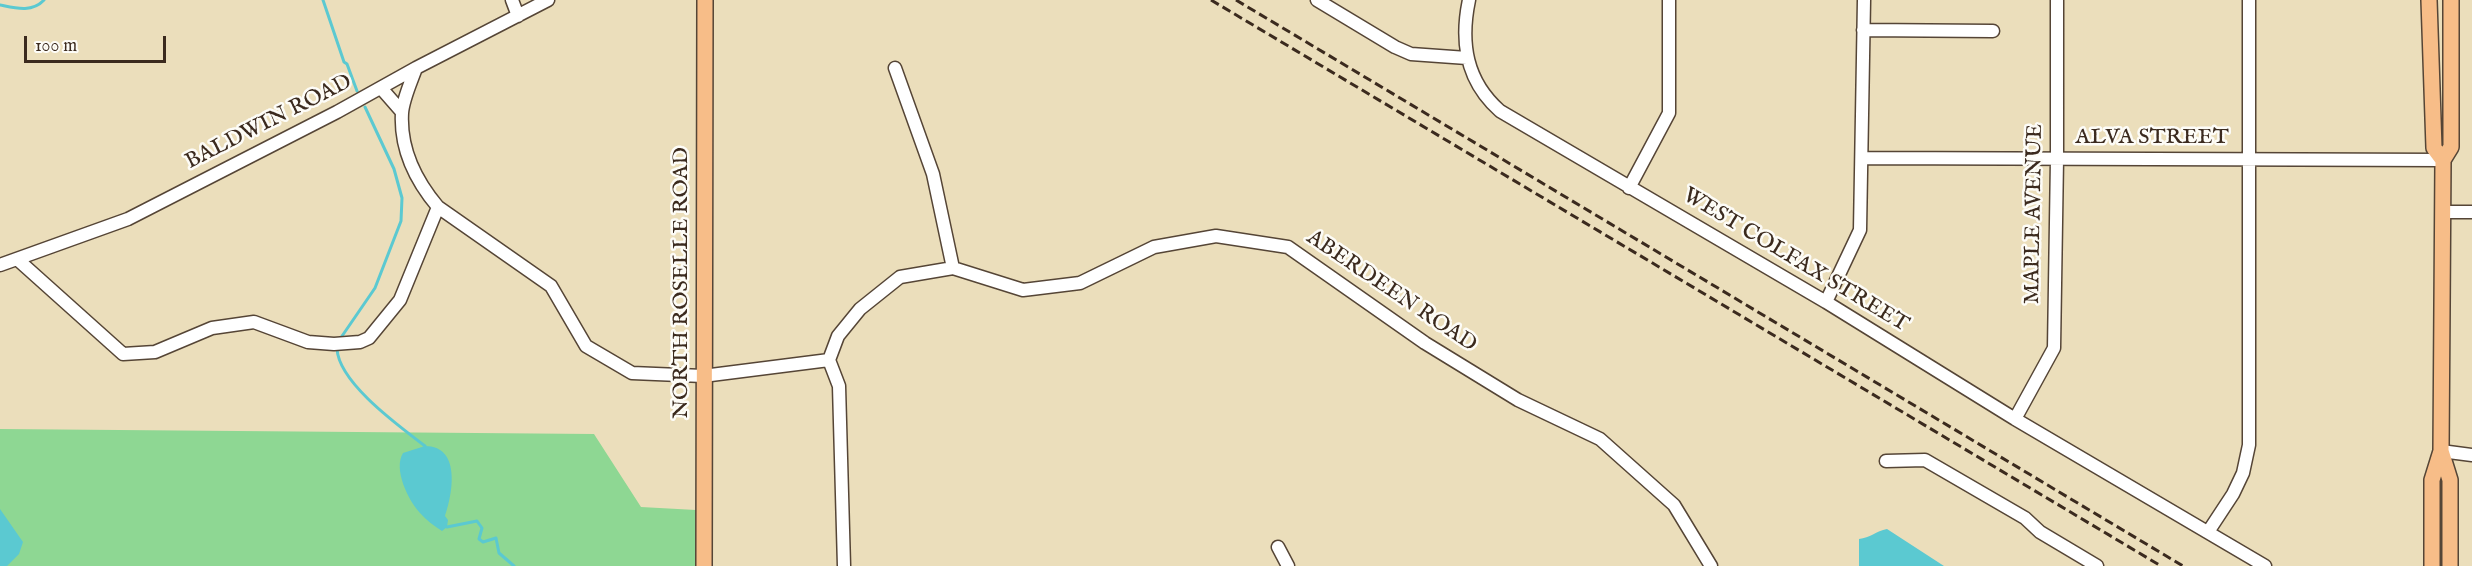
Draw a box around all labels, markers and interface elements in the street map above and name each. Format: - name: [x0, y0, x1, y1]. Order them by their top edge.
- scale bar: [27, 24, 170, 62]
- text: 100 m: [35, 35, 77, 58]
- street label: BALDWIN ROAD: [181, 70, 357, 176]
- street label: MAPLE AVENUE: [2020, 124, 2050, 304]
- street label: ALVA STREET: [2075, 125, 2229, 151]
- street label: NORTH ROSELLE ROAD: [669, 147, 695, 419]
- street label: WEST COLFAX STREET: [1677, 183, 1913, 339]
- street label: ABERDEEN ROAD: [1301, 225, 1481, 359]

